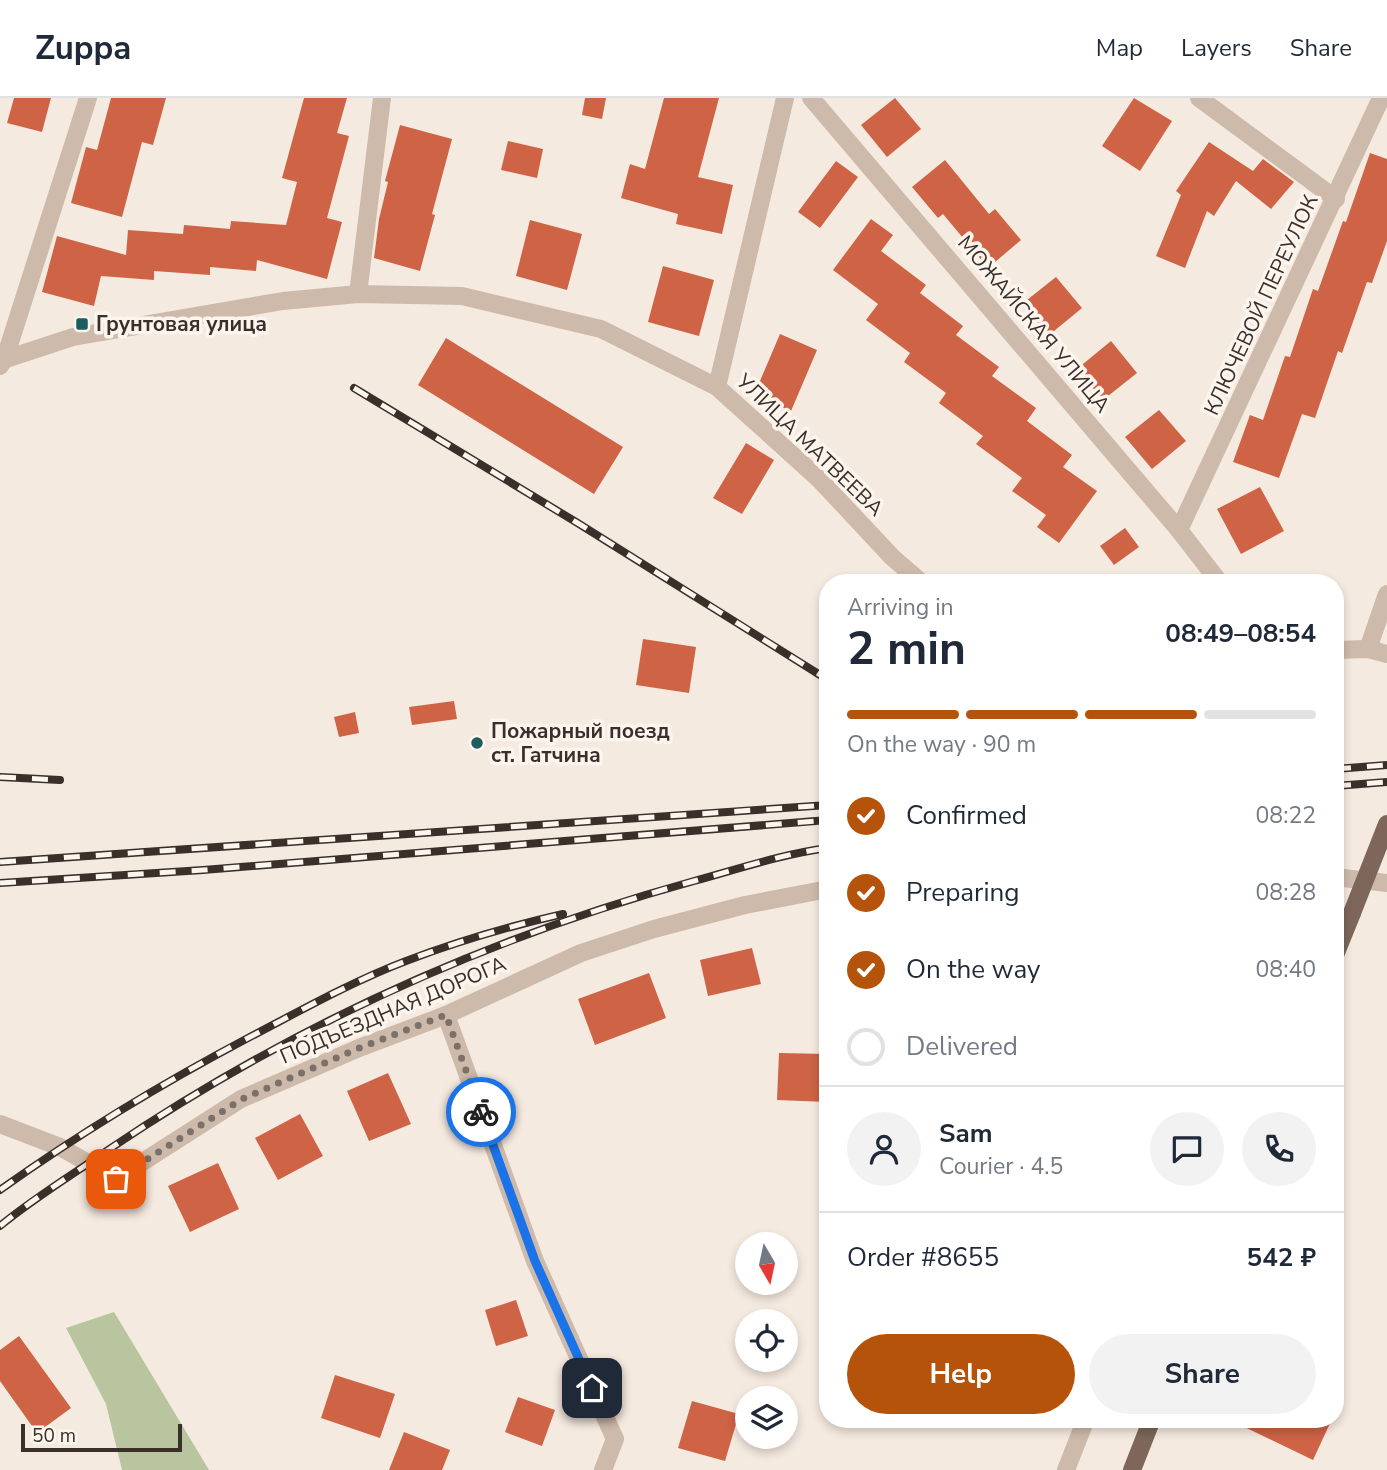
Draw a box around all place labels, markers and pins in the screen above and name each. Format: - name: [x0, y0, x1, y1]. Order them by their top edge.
- place label: Грунтовая улица: [96, 310, 267, 338]
- marker: Грунтовая улица: [74, 316, 90, 332]
- place label: Пожарный поезд ст. Гатчина: [491, 717, 670, 769]
- marker: Пожарный поезд ст. Гатчина: [469, 735, 485, 751]
- pin: [86, 1149, 146, 1209]
- pin: [562, 1358, 622, 1418]

